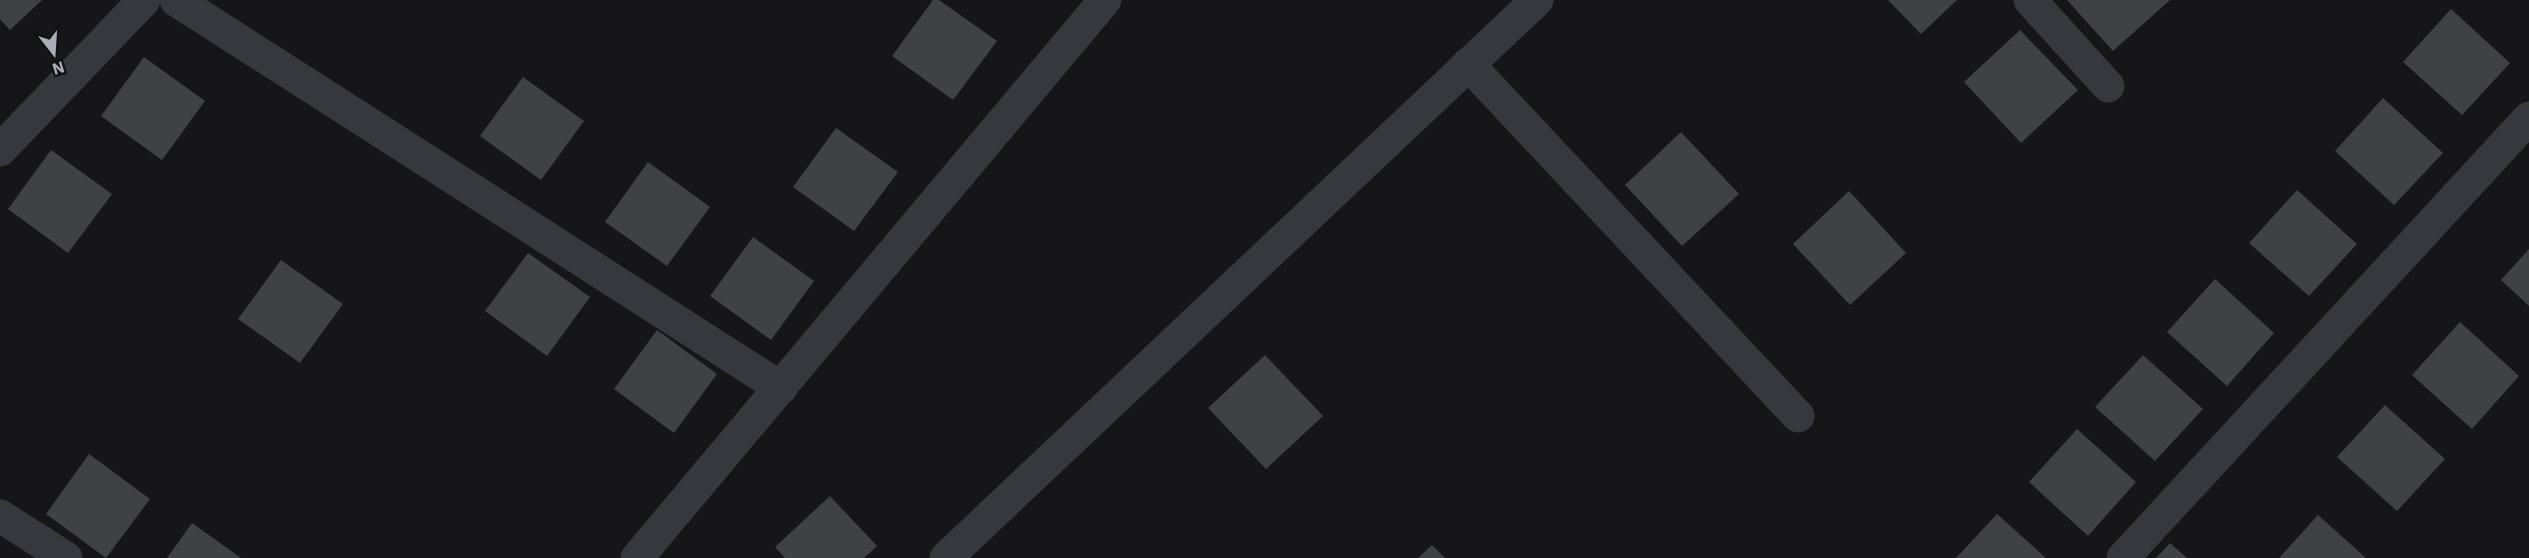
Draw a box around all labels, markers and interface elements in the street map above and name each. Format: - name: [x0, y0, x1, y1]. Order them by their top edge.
- north arrow: [24, 24, 84, 84]
- text: N: [50, 57, 67, 80]

